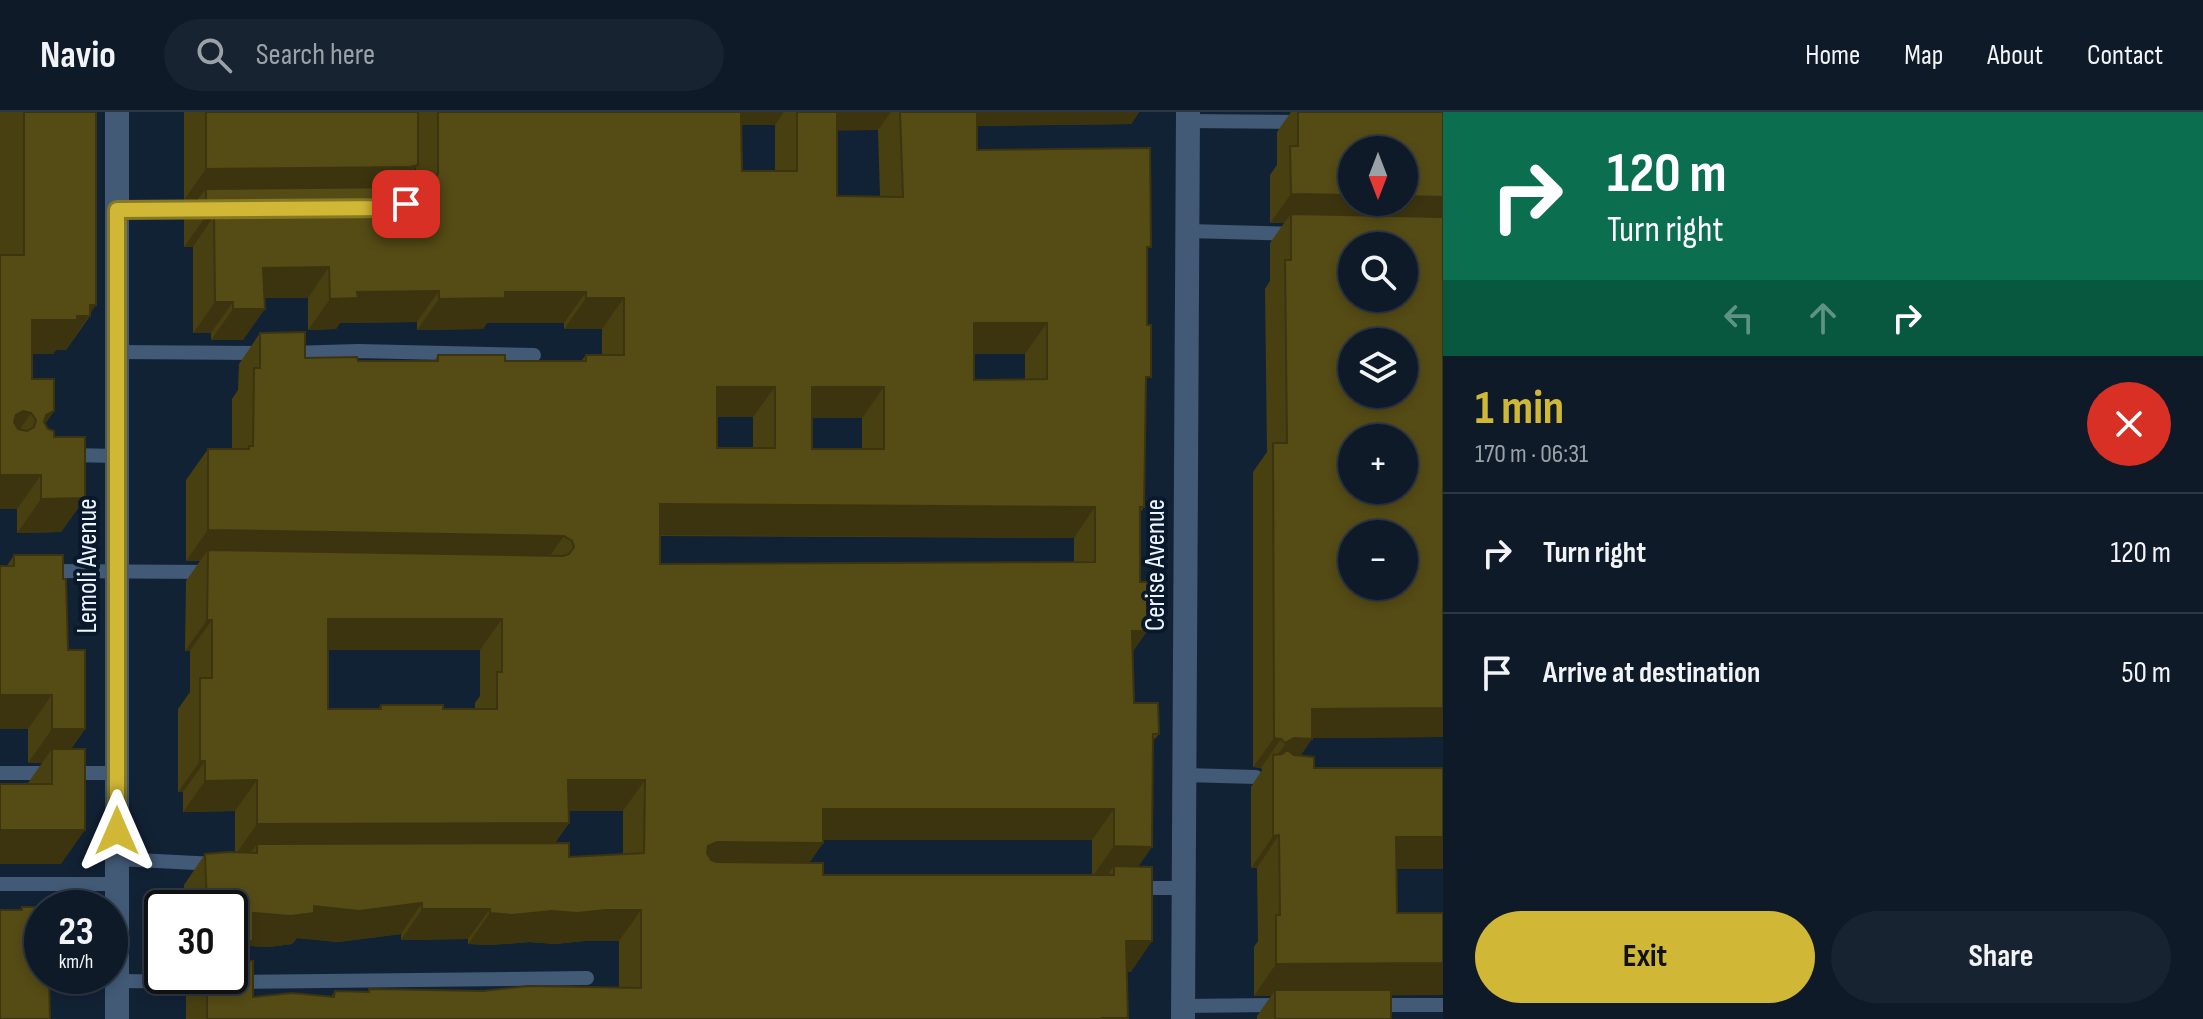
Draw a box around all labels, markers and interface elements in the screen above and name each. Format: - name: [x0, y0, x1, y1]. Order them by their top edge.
- search box: [164, 19, 724, 91]
- text: Navio: [40, 33, 116, 78]
- icon: search: [192, 33, 236, 77]
- text: Search here: [256, 37, 375, 73]
- text: Home: [1805, 39, 1860, 72]
- text: Map: [1904, 39, 1943, 72]
- text: About: [1987, 39, 2043, 72]
- text: Contact: [2087, 39, 2163, 72]
- north arrow: [1338, 136, 1418, 216]
- map controls: [1338, 136, 1418, 600]
- text: 120 m: [1607, 141, 1727, 208]
- icon: right: [1475, 144, 1579, 248]
- pin: [372, 170, 440, 238]
- icon: arrive: [384, 182, 428, 226]
- text: Turn right: [1607, 209, 1724, 252]
- button: search: [1338, 232, 1418, 312]
- icon: left: [1717, 296, 1761, 340]
- icon: ahead: [1801, 296, 1845, 340]
- icon: right: [1885, 296, 1929, 340]
- button: layers: [1338, 328, 1418, 408]
- text: 1 min: [1475, 380, 1564, 437]
- button: close: [2087, 382, 2171, 466]
- button: +: [1338, 424, 1418, 504]
- text: 170 m · 06:31: [1475, 439, 1588, 470]
- street label: Lemoli Avenue: [71, 499, 104, 633]
- street label: Cerise Avenue: [1139, 499, 1172, 631]
- button: −: [1338, 520, 1418, 600]
- icon: right: [1475, 531, 1519, 575]
- text: Turn right: [1543, 535, 1646, 571]
- text: 120 m: [2110, 535, 2171, 571]
- icon: arrive: [1475, 651, 1519, 695]
- text: Arrive at destination: [1543, 655, 1760, 691]
- text: 50 m: [2122, 655, 2171, 691]
- position arrow: [75, 789, 159, 873]
- speed limit sign: 30: [144, 890, 248, 994]
- text: 23: [58, 908, 94, 956]
- button: Exit: [1475, 911, 1815, 1003]
- button: Share: [1831, 911, 2171, 1003]
- text: km/h: [59, 950, 93, 974]

